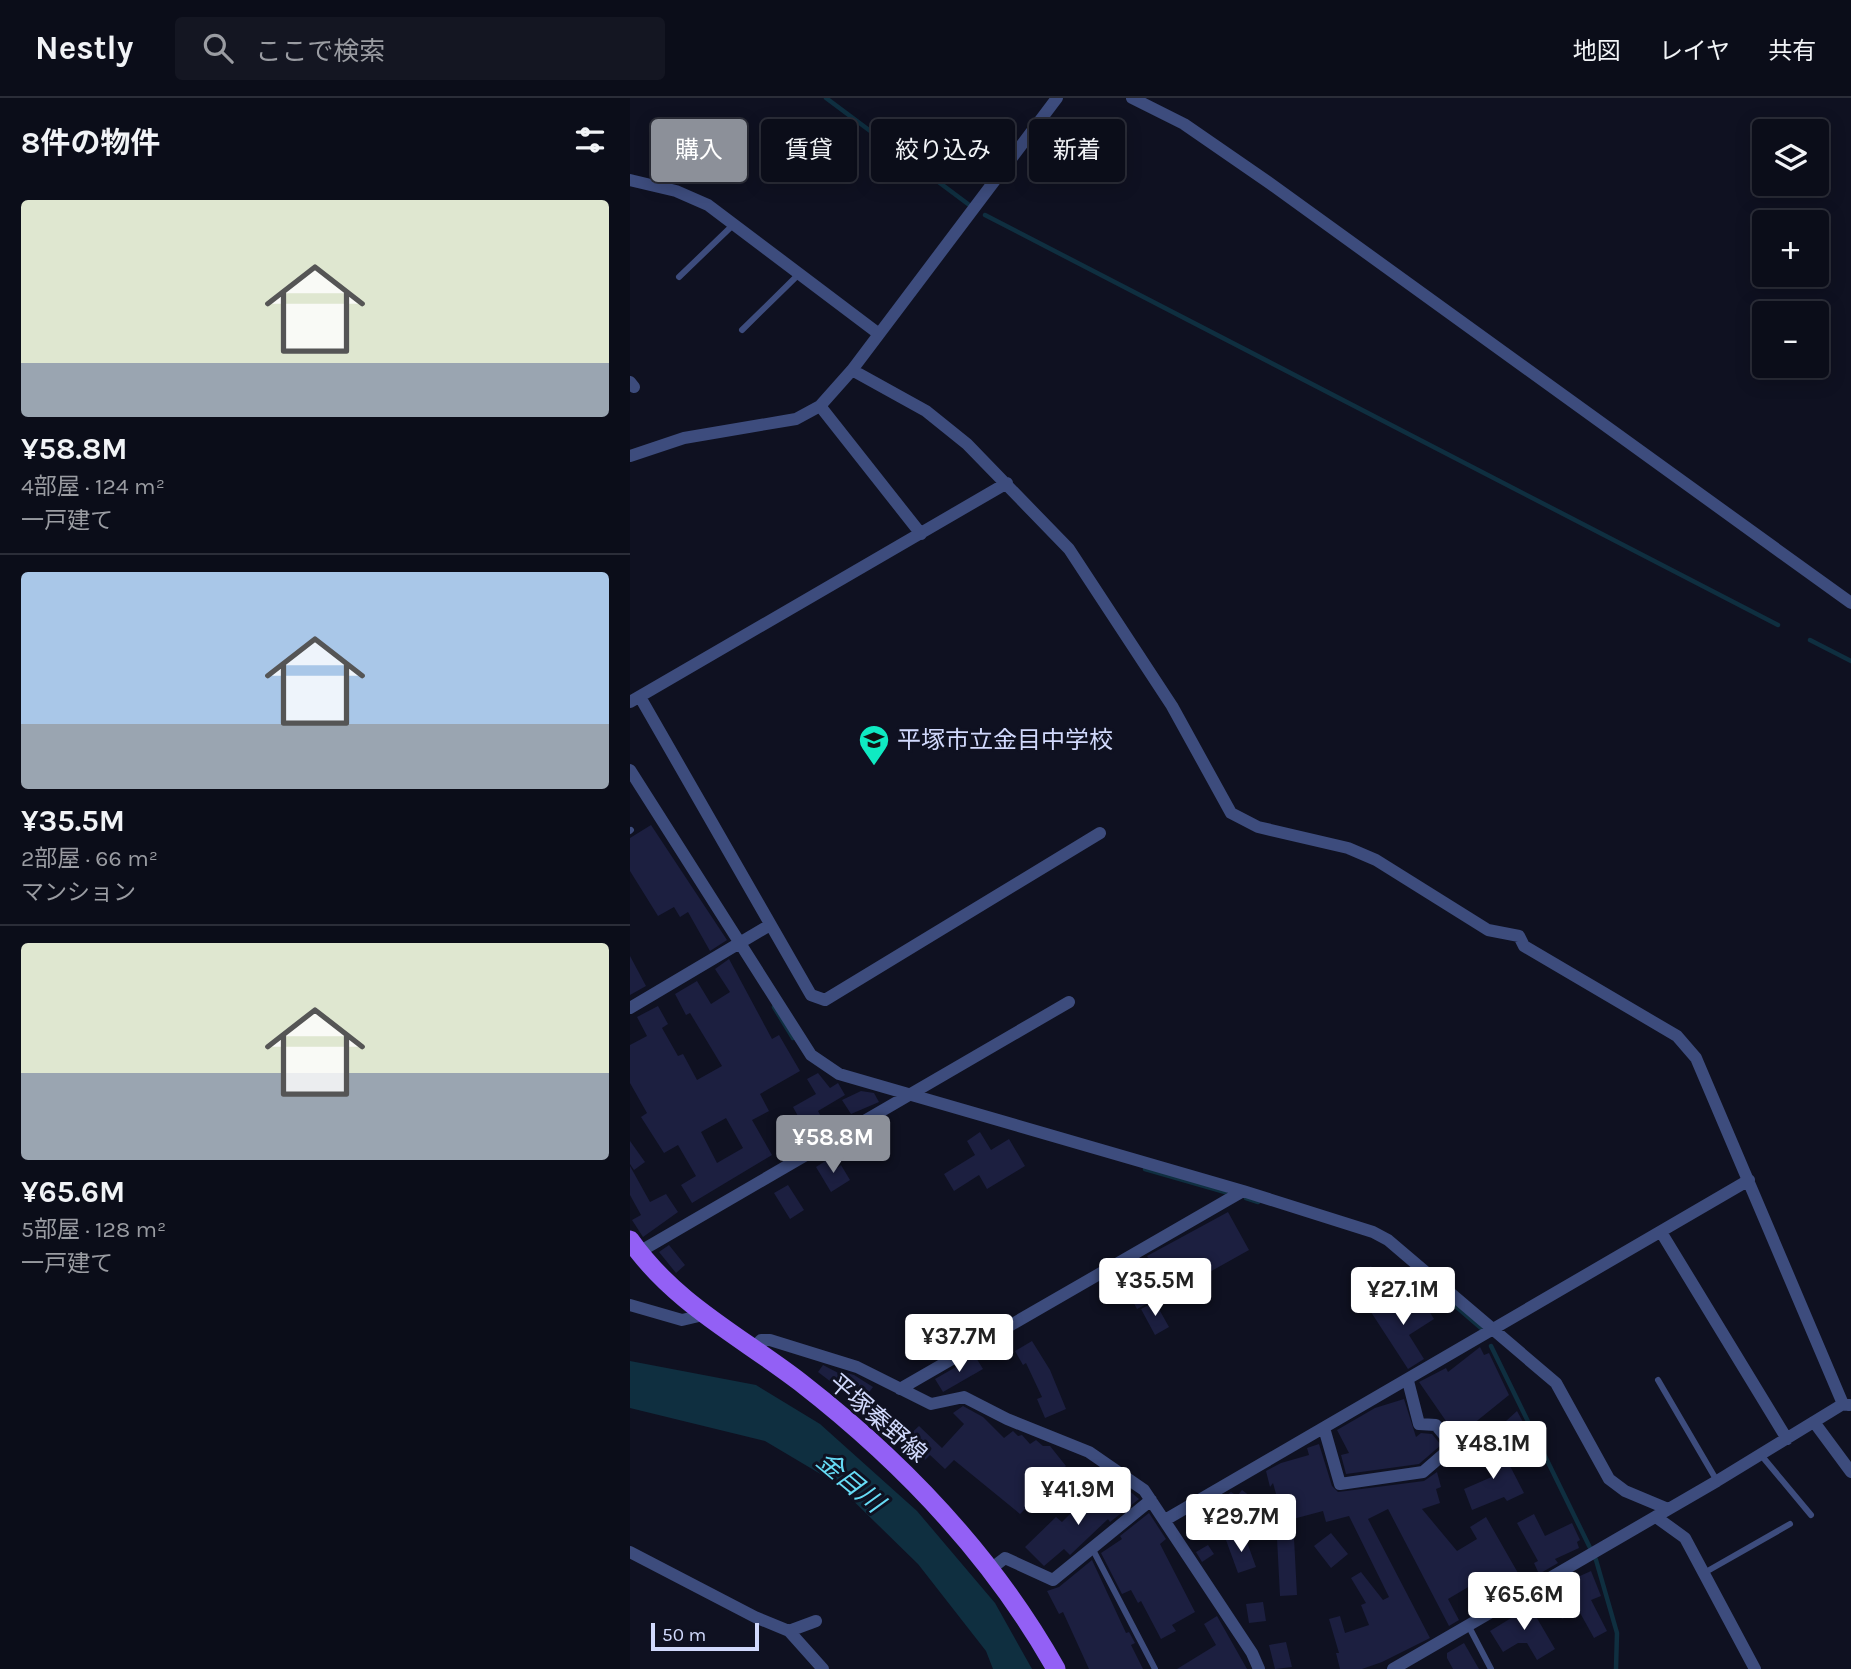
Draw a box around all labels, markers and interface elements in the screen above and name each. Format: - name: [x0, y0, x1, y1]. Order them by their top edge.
- search box: [175, 17, 665, 80]
- text: Nestly: [35, 29, 133, 67]
- icon: search: [199, 29, 237, 67]
- text: ここで検索: [255, 36, 385, 67]
- text: 地図: [1573, 37, 1621, 65]
- text: レイヤ: [1659, 37, 1730, 65]
- text: 共有: [1768, 37, 1816, 65]
- chip: 購入: [651, 119, 747, 182]
- chip: 賃貸: [761, 119, 857, 182]
- chip: 絞り込み: [871, 119, 1015, 182]
- chip: 新着: [1029, 119, 1125, 182]
- map controls: [1752, 119, 1829, 378]
- button: layers: [1752, 119, 1829, 196]
- icon: filters: [571, 121, 609, 159]
- text: 8件の物件: [21, 125, 160, 161]
- button: +: [1752, 210, 1829, 287]
- icon: home: [252, 246, 378, 372]
- button: −: [1752, 301, 1829, 378]
- text: ¥58.8M: [21, 431, 128, 467]
- text: 4部屋 · 124 m²: [21, 473, 165, 500]
- text: 一戸建て: [21, 507, 113, 534]
- icon: home: [252, 618, 378, 744]
- school or university icon: 平塚市立金目中学校: [857, 723, 891, 767]
- place label: 平塚市立金目中学校: [897, 726, 1113, 754]
- text: ¥35.5M: [21, 803, 125, 839]
- text: 2部屋 · 66 m²: [21, 845, 158, 872]
- text: マンション: [21, 879, 136, 906]
- icon: home: [252, 989, 378, 1115]
- pin: ¥58.8M: [776, 1116, 890, 1175]
- text: ¥58.8M: [792, 1124, 874, 1151]
- text: ¥65.6M: [21, 1174, 125, 1210]
- text: 5部屋 · 128 m²: [21, 1216, 166, 1243]
- text: 一戸建て: [21, 1250, 113, 1277]
- pin: ¥35.5M: [1098, 1258, 1212, 1318]
- text: ¥35.5M: [1115, 1267, 1195, 1294]
- pin: ¥27.1M: [1346, 1268, 1460, 1327]
- text: ¥27.1M: [1367, 1276, 1439, 1303]
- pin: ¥37.7M: [902, 1314, 1016, 1374]
- text: ¥37.7M: [921, 1323, 997, 1350]
- street label: 平塚秦野線: [824, 1368, 932, 1468]
- pin: ¥48.1M: [1436, 1422, 1550, 1481]
- text: ¥48.1M: [1455, 1430, 1531, 1457]
- water label: 金目川: [810, 1445, 892, 1521]
- pin: ¥41.9M: [1021, 1468, 1135, 1527]
- text: ¥41.9M: [1041, 1476, 1115, 1503]
- pin: ¥29.7M: [1184, 1494, 1298, 1554]
- text: ¥29.7M: [1202, 1503, 1280, 1530]
- pin: ¥65.6M: [1467, 1572, 1581, 1632]
- text: ¥65.6M: [1484, 1581, 1564, 1608]
- scale bar: [651, 1620, 760, 1652]
- text: 50 m: [662, 1624, 706, 1646]

